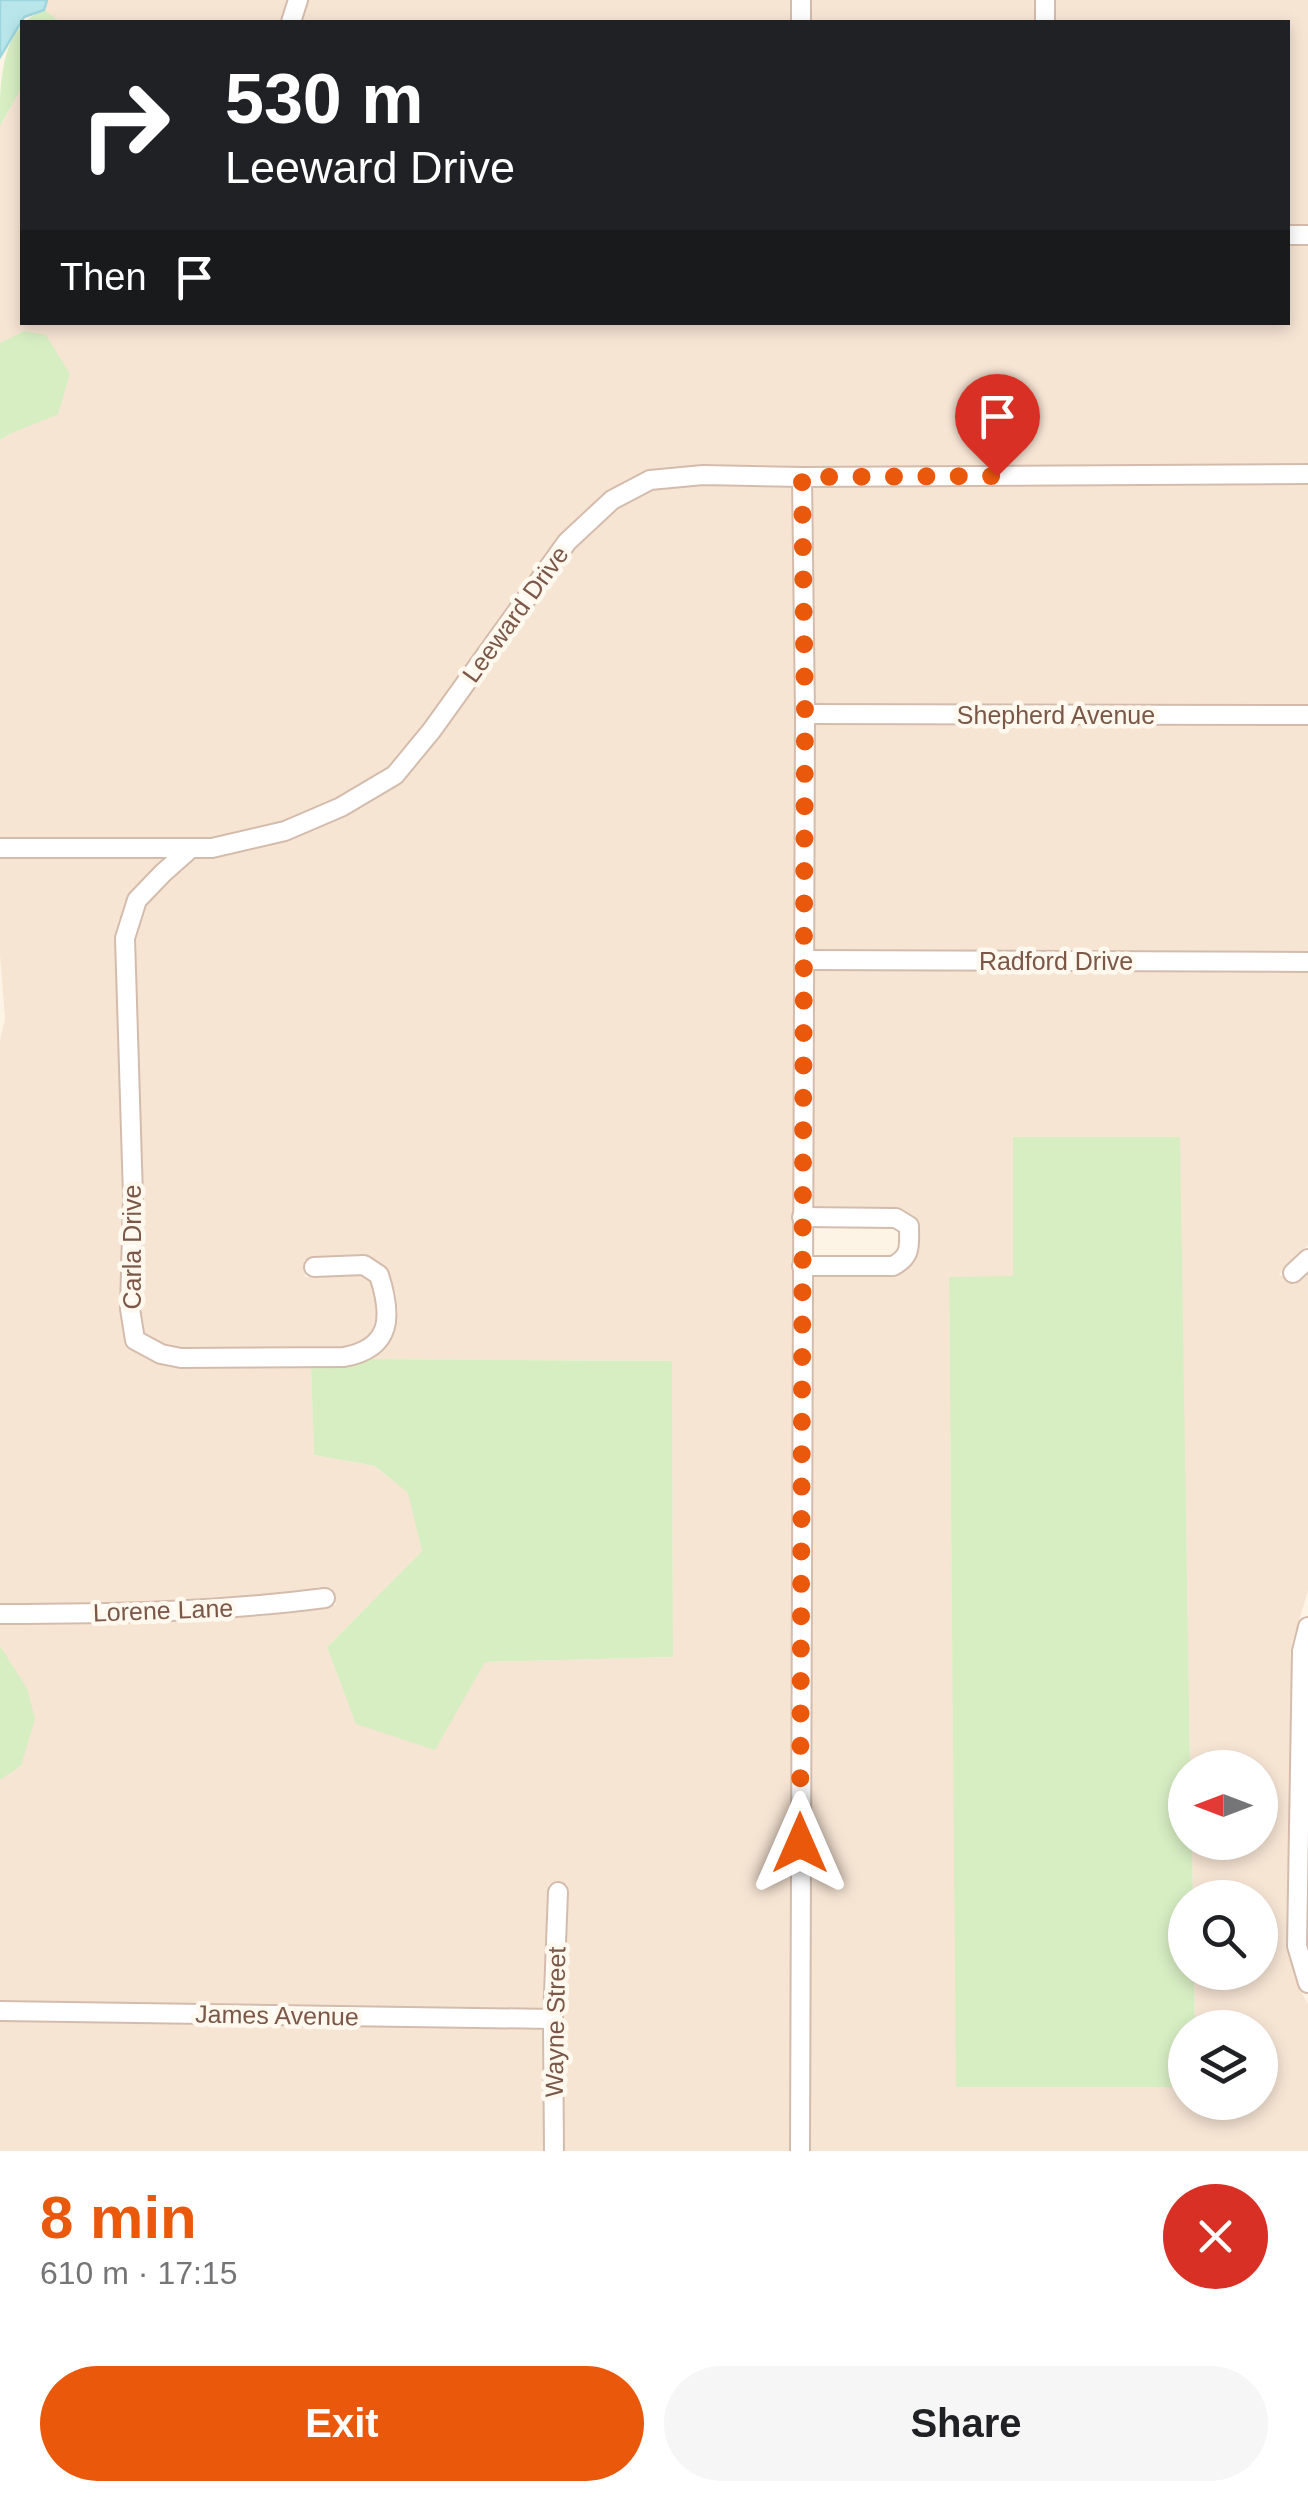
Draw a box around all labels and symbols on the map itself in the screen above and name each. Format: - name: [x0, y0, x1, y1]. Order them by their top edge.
- pin: [955, 374, 1040, 477]
- street label: Leeward Drive: [456, 541, 574, 687]
- street label: Shepherd Avenue: [957, 701, 1155, 729]
- street label: Radford Drive: [979, 947, 1133, 975]
- street label: Carla Drive: [118, 1184, 146, 1310]
- street label: Lorene Lane: [92, 1594, 234, 1626]
- north arrow: [1168, 1750, 1278, 1860]
- position arrow: [748, 1791, 852, 1895]
- street label: Wayne Street: [540, 1946, 570, 2097]
- street label: James Avenue: [195, 2000, 359, 2030]

